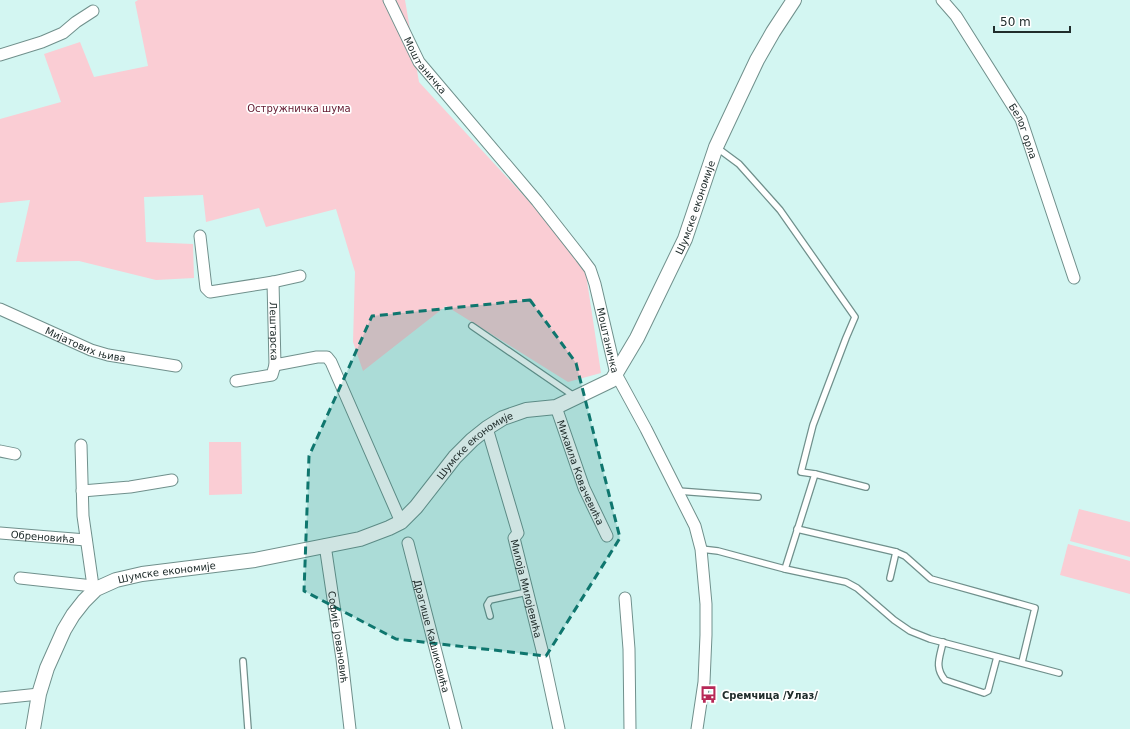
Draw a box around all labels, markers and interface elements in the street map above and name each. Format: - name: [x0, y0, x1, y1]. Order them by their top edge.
- scale bar: [994, 8, 1070, 34]
- text: 50 m: [1000, 15, 1031, 29]
- street label: Моштаничка: [402, 35, 449, 96]
- street label: Белог орла: [1007, 101, 1039, 160]
- park label: Остружничка шума: [247, 103, 351, 114]
- street label: Шумске економије: [673, 159, 717, 256]
- street label: Лештарска: [268, 302, 280, 361]
- street label: Моштаничка: [595, 306, 621, 374]
- street label: Мијатових њива: [44, 325, 127, 363]
- street label: Шумске економије: [434, 409, 514, 481]
- street label: Михаила Ковачевића: [555, 418, 606, 527]
- street label: Обреновића: [10, 528, 75, 545]
- street label: Милоја Милојевића: [509, 538, 544, 639]
- street label: Шумске економије: [117, 559, 216, 585]
- street label: Драгише Кашиковића: [412, 578, 452, 694]
- street label: Софије Јовановић: [326, 590, 350, 684]
- bus stop icon: Сремчица /Улаз/: [699, 685, 719, 705]
- place label: Сремчица /Улаз/: [722, 690, 818, 701]

